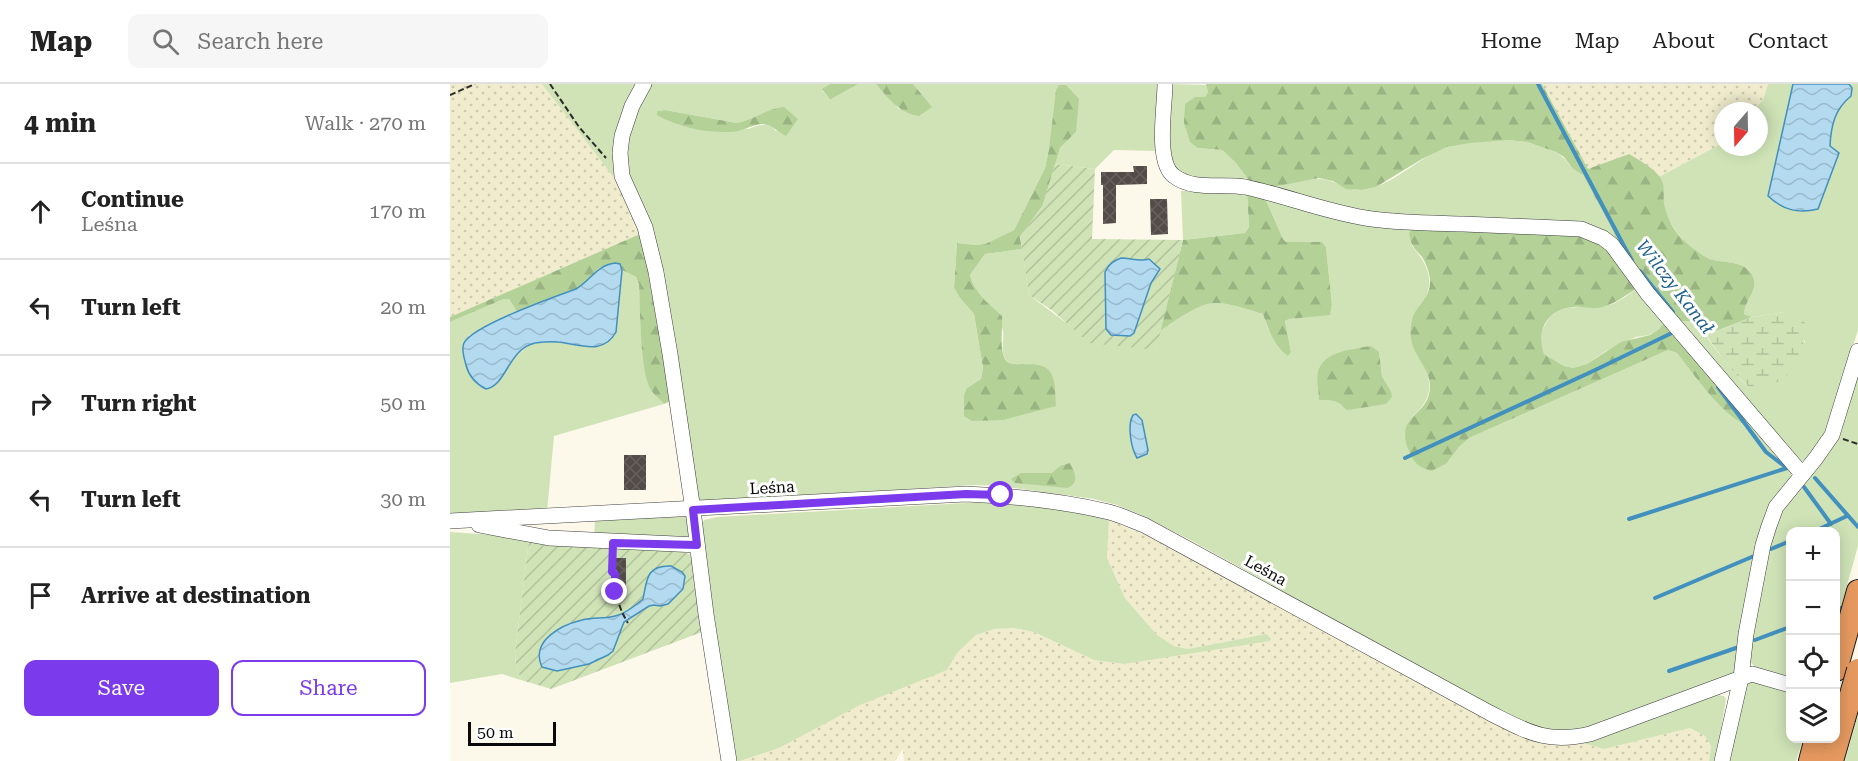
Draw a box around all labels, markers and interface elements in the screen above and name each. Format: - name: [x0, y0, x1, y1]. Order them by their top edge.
- search box: [128, 14, 548, 68]
- text: Map: [30, 25, 92, 58]
- icon: search: [149, 25, 182, 58]
- text: Search here: [197, 29, 323, 54]
- text: Home: [1481, 29, 1542, 53]
- text: Map: [1575, 29, 1620, 53]
- text: About: [1653, 29, 1715, 53]
- text: Contact: [1748, 29, 1828, 53]
- north arrow: [1714, 102, 1768, 156]
- text: 4 min: [24, 108, 96, 138]
- text: Walk · 270 m: [305, 111, 426, 135]
- text: Continue: [81, 187, 184, 212]
- icon: ahead: [24, 195, 57, 228]
- text: 170 m: [369, 199, 426, 223]
- text: Leśna: [81, 212, 138, 236]
- water label: Wilczy Kanał: [1632, 236, 1719, 339]
- icon: left: [24, 291, 57, 324]
- text: Turn left: [81, 295, 181, 320]
- text: 20 m: [380, 295, 426, 319]
- icon: right: [24, 387, 57, 420]
- text: Turn right: [81, 391, 196, 416]
- text: 50 m: [380, 391, 426, 415]
- street label: Leśna: [749, 477, 795, 498]
- route start: [987, 481, 1013, 507]
- icon: left: [24, 483, 57, 516]
- text: Turn left: [81, 487, 181, 512]
- text: 30 m: [380, 487, 426, 511]
- map controls: [1786, 527, 1840, 743]
- button: +: [1786, 527, 1840, 581]
- street label: Leśna: [1241, 551, 1290, 590]
- route end: [601, 578, 627, 604]
- icon: arrive: [24, 579, 57, 612]
- button: −: [1786, 581, 1840, 635]
- text: Arrive at destination: [81, 583, 310, 608]
- button: locate: [1786, 635, 1840, 689]
- button: Save: [24, 660, 219, 716]
- button: Share: [231, 660, 426, 716]
- button: layers: [1786, 689, 1840, 743]
- scale bar: [468, 719, 556, 746]
- text: 50 m: [477, 723, 514, 742]

